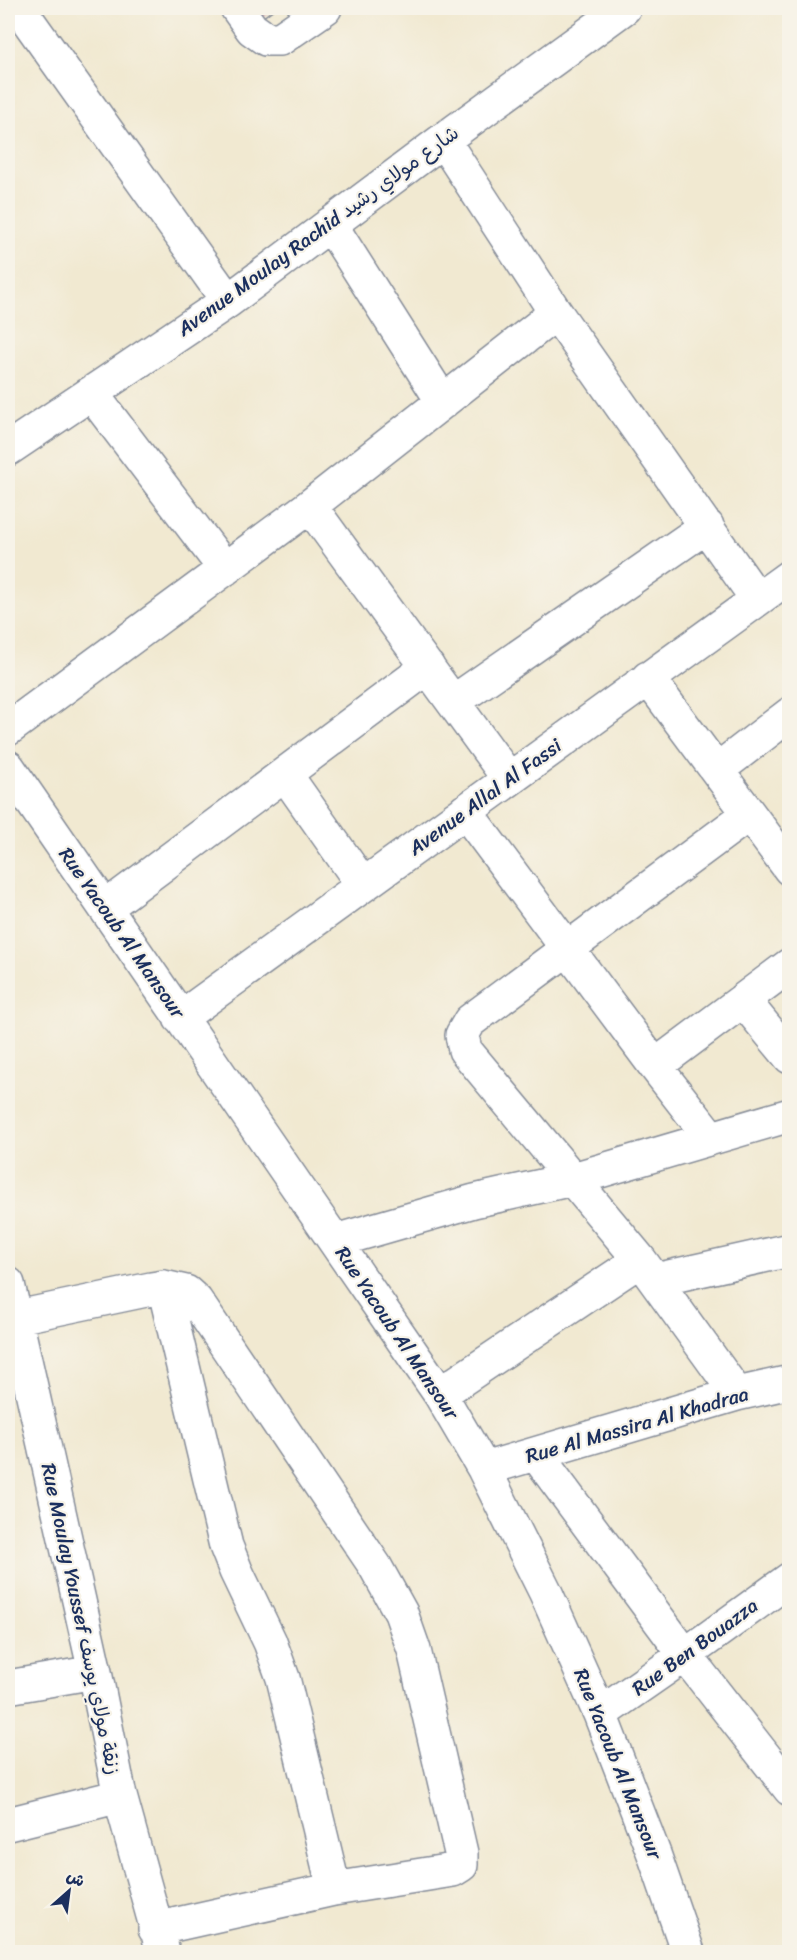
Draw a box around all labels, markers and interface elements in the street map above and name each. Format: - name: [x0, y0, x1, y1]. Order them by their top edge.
- street label: Avenue Moulay Rachid شارع مولاي رشيد: [169, 116, 467, 346]
- street label: Avenue Allal Al Fassi: [400, 728, 571, 866]
- street label: Rue Yacoub Al Mansour: [49, 840, 195, 1027]
- street label: Rue Yacoub Al Mansour: [326, 1239, 469, 1428]
- street label: Rue Al Massira Al Khadraa: [521, 1376, 753, 1474]
- street label: Rue Moulay Youssef زنقة مولاي يوسف: [31, 1460, 131, 1778]
- street label: Rue Ben Bouazza: [624, 1589, 766, 1705]
- street label: Rue Yacoub Al Mansour: [564, 1663, 673, 1866]
- north arrow: [39, 1861, 99, 1921]
- text: ش: [61, 1861, 90, 1895]

